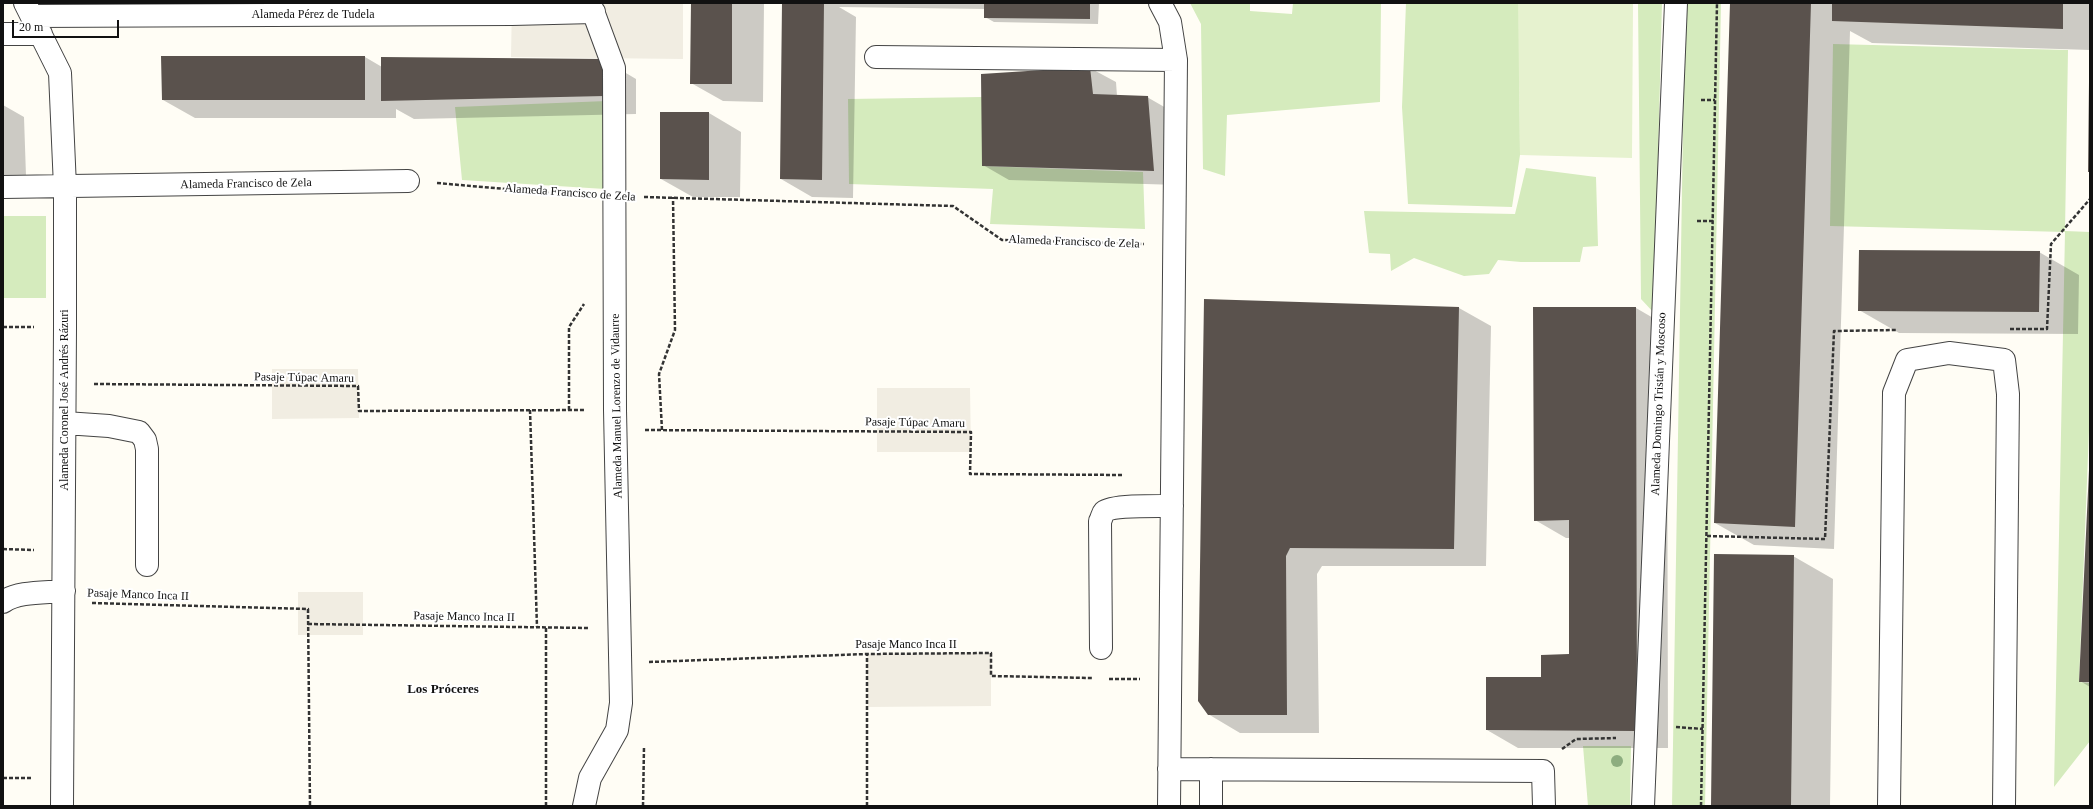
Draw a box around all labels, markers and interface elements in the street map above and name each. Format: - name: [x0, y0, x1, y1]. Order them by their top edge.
- street label: Alameda Pérez de Tudela: [251, 8, 375, 22]
- scale bar: [14, 12, 121, 38]
- text: 20 m: [19, 20, 43, 34]
- street label: Alameda Francisco de Zela: [180, 176, 312, 192]
- street label: Alameda Francisco de Zela: [504, 181, 636, 205]
- street label: Alameda Francisco de Zela: [1008, 233, 1140, 251]
- street label: Alameda Coronel José Andrés Rázuri: [58, 309, 72, 491]
- street label: Alameda Domingo Tristán y Moscoso: [1649, 312, 1669, 496]
- street label: Alameda Manuel Lorenzo de Vidaurre: [608, 313, 626, 499]
- street label: Pasaje Túpac Amaru: [254, 370, 354, 386]
- street label: Pasaje Túpac Amaru: [865, 415, 965, 431]
- street label: Pasaje Manco Inca II: [87, 586, 189, 604]
- street label: Pasaje Manco Inca II: [413, 609, 515, 625]
- street label: Pasaje Manco Inca II: [855, 638, 957, 652]
- district label: Los Próceres: [407, 682, 479, 698]

